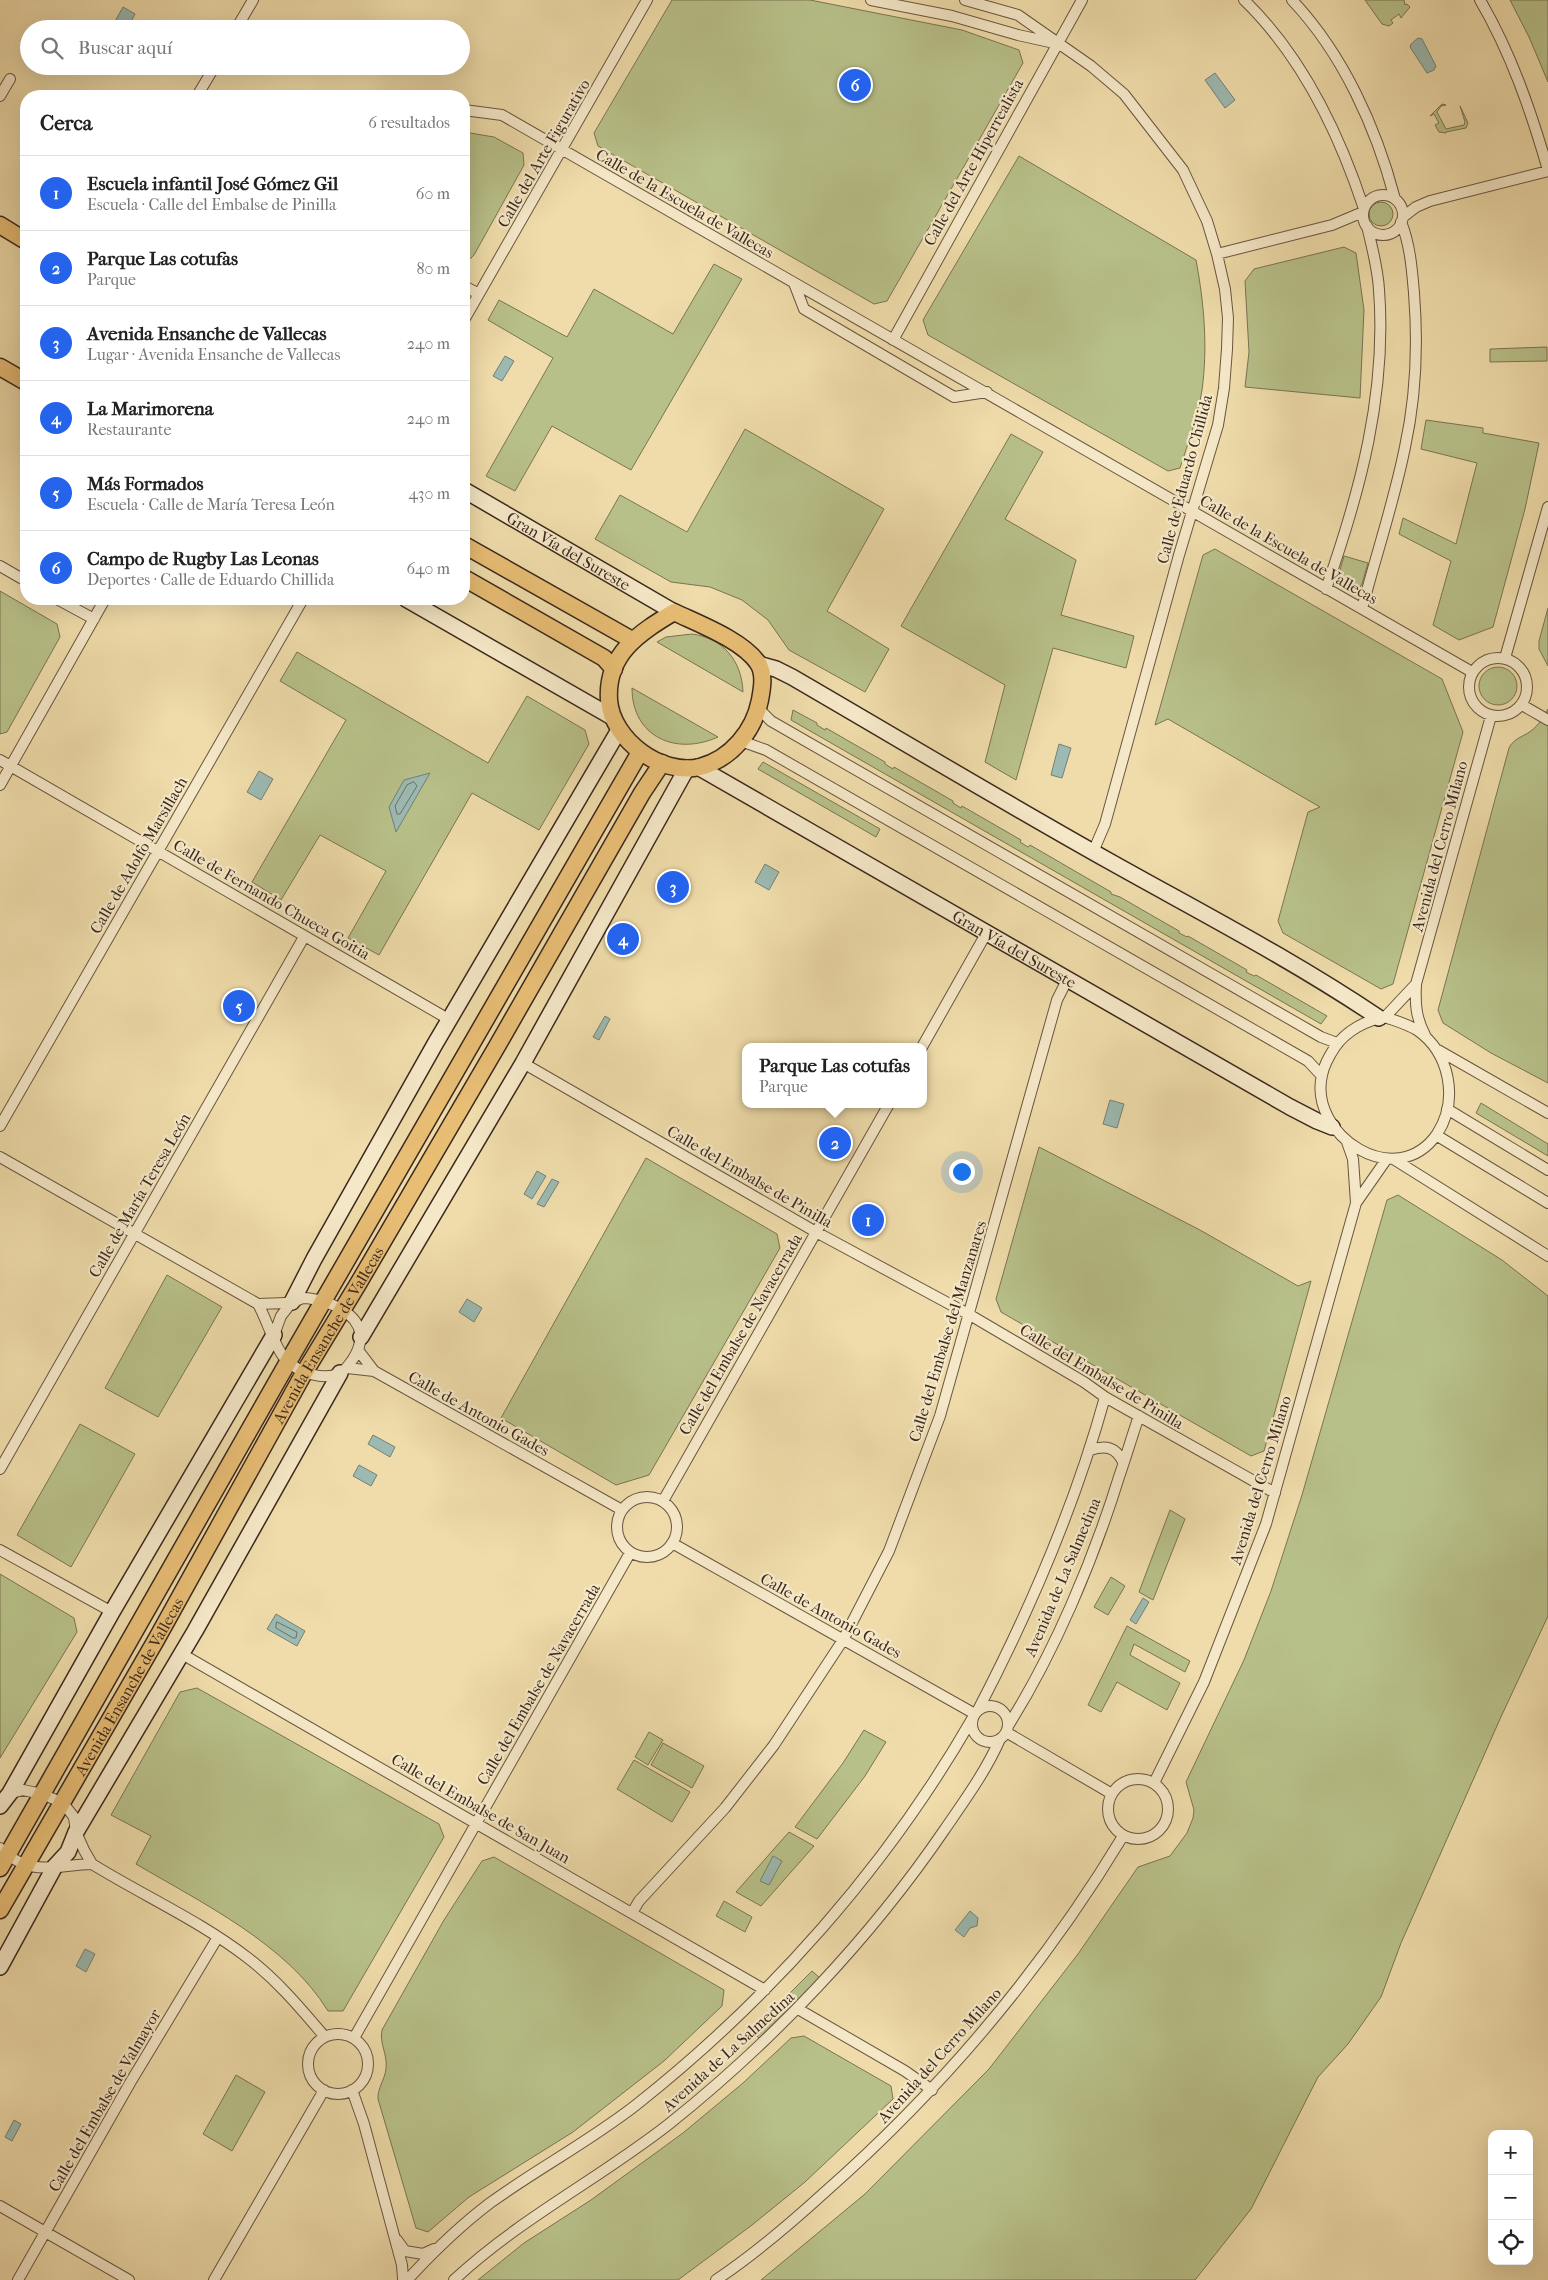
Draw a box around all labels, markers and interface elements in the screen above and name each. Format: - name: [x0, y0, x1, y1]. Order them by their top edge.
- search box: [20, 20, 470, 75]
- icon: search: [38, 34, 66, 62]
- text: Buscar aquí: [78, 37, 172, 59]
- pin: 6: [839, 66, 871, 104]
- street label: Calle del Arte Hiperrealista: [920, 75, 1028, 249]
- street label: Calle del Arte Figurativo: [493, 76, 594, 231]
- text: Cerca: [40, 111, 92, 135]
- text: 6 resultados: [368, 113, 450, 132]
- street label: Calle de la Escuela de Vallecas: [592, 145, 777, 262]
- text: Escuela infantil José Gómez Gil: [87, 173, 338, 195]
- text: 1: [53, 184, 59, 203]
- text: 60 m: [416, 184, 450, 203]
- text: Escuela · Calle del Embalse de Pinilla: [87, 195, 336, 214]
- text: Parque Las cotufas: [87, 248, 238, 270]
- text: 2: [52, 259, 60, 278]
- text: 80 m: [416, 259, 450, 278]
- text: Parque: [87, 270, 136, 289]
- text: Avenida Ensanche de Vallecas: [87, 323, 327, 345]
- text: 3: [53, 334, 59, 353]
- text: 240 m: [407, 334, 450, 353]
- text: Lugar · Avenida Ensanche de Vallecas: [87, 345, 340, 364]
- street label: Calle de Eduardo Chillida: [1153, 392, 1216, 566]
- text: La Marimorena: [87, 398, 214, 420]
- text: 4: [51, 409, 61, 428]
- text: 240 m: [407, 409, 450, 428]
- text: Restaurante: [87, 420, 171, 439]
- text: Más Formados: [87, 473, 204, 495]
- text: 5: [53, 484, 59, 503]
- text: 430 m: [408, 484, 450, 503]
- street label: Calle de la Escuela de Vallecas: [1196, 491, 1381, 608]
- text: Escuela · Calle de María Teresa León: [87, 495, 335, 514]
- street label: Gran Vía del Sureste: [503, 508, 634, 595]
- text: Campo de Rugby Las Leonas: [87, 548, 319, 570]
- text: 6: [52, 559, 60, 578]
- text: 640 m: [406, 559, 450, 578]
- text: Deportes · Calle de Eduardo Chillida: [87, 570, 334, 589]
- street label: Avenida del Cerro Milano: [1407, 759, 1471, 934]
- street label: Calle de Adolfo Marsillach: [86, 773, 191, 937]
- street label: Calle de Fernando Chueca Goitia: [170, 835, 374, 964]
- pin: 3: [657, 868, 689, 906]
- street label: Gran Vía del Sureste: [949, 906, 1080, 992]
- pin: 4: [607, 920, 639, 958]
- pin: 5: [223, 987, 255, 1025]
- popup: [742, 1043, 927, 1108]
- text: Parque Las cotufas: [759, 1055, 910, 1077]
- text: Parque: [759, 1077, 808, 1096]
- street label: Calle de María Teresa León: [85, 1109, 195, 1281]
- street label: Calle del Embalse de Pinilla: [664, 1121, 836, 1232]
- pin: 2: [819, 1124, 851, 1162]
- your location: [949, 1159, 975, 1185]
- pin: 1: [852, 1201, 884, 1239]
- street label: Calle del Embalse del Manzanares: [905, 1218, 990, 1444]
- street label: Calle del Embalse de Navacerrada: [675, 1230, 806, 1438]
- street label: Avenida Ensanche de Vallecas: [268, 1243, 388, 1428]
- street label: Calle del Embalse de Pinilla: [1016, 1320, 1188, 1433]
- street label: Calle de Antonio Gades: [405, 1367, 553, 1460]
- street label: Avenida del Cerro Milano: [1225, 1393, 1295, 1568]
- street label: Avenida de La Salmedina: [1020, 1494, 1105, 1661]
- street label: Calle de Antonio Gades: [757, 1569, 905, 1662]
- street label: Calle del Embalse de Navacerrada: [473, 1580, 604, 1788]
- street label: Avenida Ensanche de Vallecas: [70, 1594, 188, 1780]
- street label: Calle del Embalse de San Juan: [388, 1749, 574, 1868]
- street label: Avenida del Cerro Milano: [873, 1984, 1005, 2128]
- street label: Avenida de La Salmedina: [658, 1987, 799, 2116]
- street label: Calle del Embalse de Valmayor: [44, 2005, 165, 2195]
- map controls: [1488, 2130, 1533, 2265]
- button: +: [1488, 2130, 1533, 2175]
- button: −: [1488, 2175, 1533, 2220]
- button: locate: [1488, 2220, 1533, 2265]

